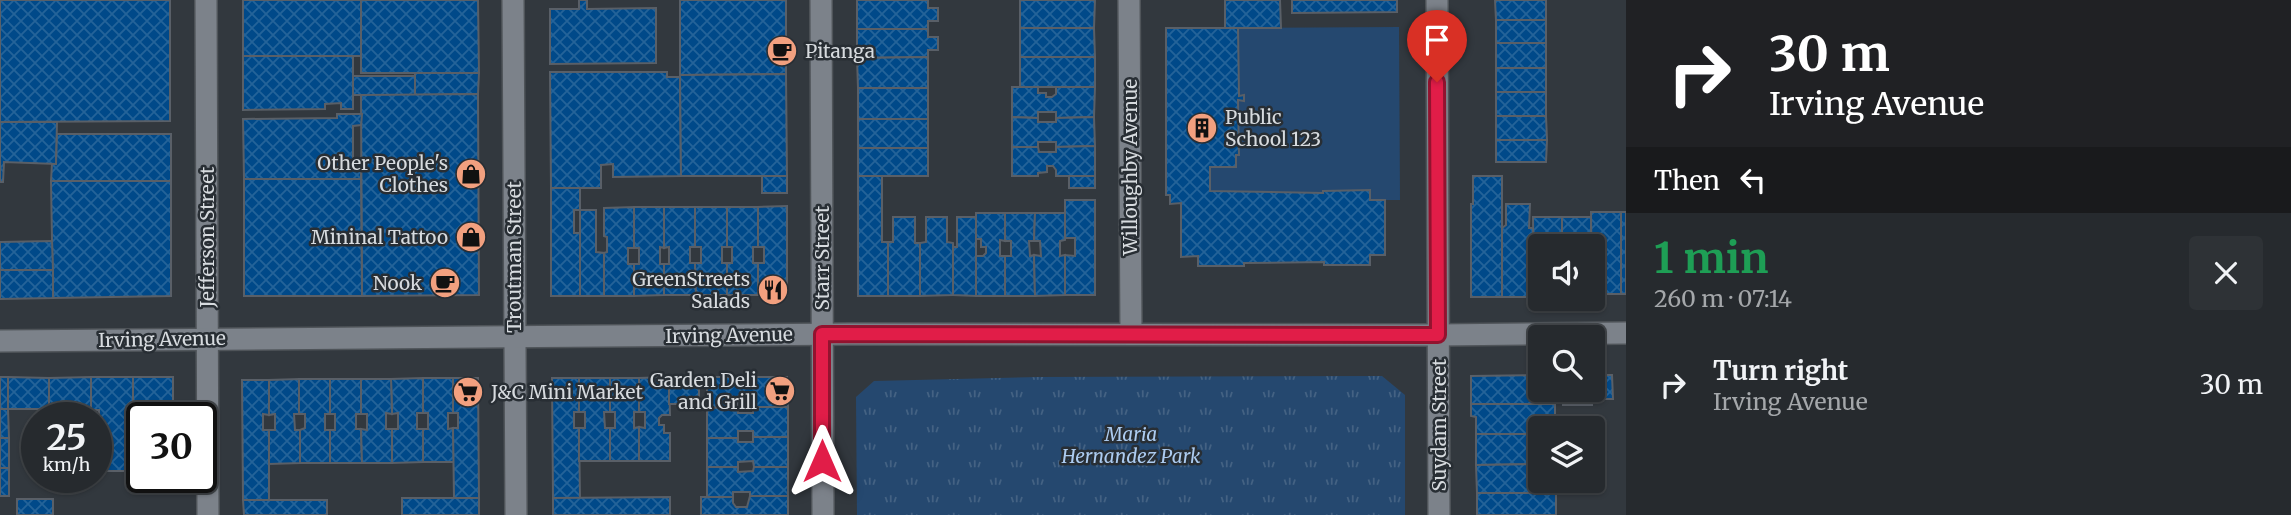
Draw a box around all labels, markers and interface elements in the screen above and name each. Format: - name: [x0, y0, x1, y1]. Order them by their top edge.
- pin: [1407, 10, 1467, 82]
- icon: arrive: [1418, 21, 1456, 59]
- text: 30 m: [1769, 23, 1890, 84]
- icon: right: [1654, 28, 1745, 119]
- cafe icon: Pitanga: [765, 34, 799, 68]
- place label: Pitanga: [805, 39, 875, 63]
- street label: Willoughby Avenue: [1118, 79, 1142, 256]
- text: Irving Avenue: [1769, 84, 1984, 124]
- place label: Public School 123: [1225, 105, 1321, 151]
- building icon: Public School 123: [1185, 111, 1219, 145]
- place label: Other People's Clothes: [317, 151, 448, 197]
- shop icon: Other People's Clothes: [454, 157, 488, 191]
- icon: left: [1734, 161, 1772, 199]
- text: Then: [1654, 164, 1720, 197]
- street label: Jefferson Street: [195, 166, 219, 308]
- street label: Troutman Street: [502, 180, 526, 333]
- street label: Starr Street: [810, 205, 834, 310]
- shop icon: Mininal Tattoo: [454, 220, 488, 254]
- place label: Mininal Tattoo: [311, 225, 448, 249]
- text: 1 min: [1654, 232, 1768, 284]
- map controls: [1528, 234, 1605, 493]
- button: sound: [1528, 234, 1605, 311]
- button: close: [2189, 236, 2263, 310]
- cafe icon: Nook: [428, 266, 462, 300]
- place label: GreenStreets Salads: [632, 267, 750, 313]
- place label: Nook: [373, 271, 422, 295]
- restaurant icon: GreenStreets Salads: [756, 273, 790, 307]
- text: 260 m · 07:14: [1654, 284, 1792, 313]
- street label: Irving Avenue: [665, 322, 793, 348]
- button: search: [1528, 325, 1605, 402]
- street label: Irving Avenue: [98, 326, 226, 352]
- text: Turn right: [1713, 354, 1848, 387]
- street label: Suydam Street: [1427, 358, 1451, 492]
- icon: right: [1654, 366, 1692, 404]
- place label: Garden Deli and Grill: [650, 368, 757, 414]
- text: 30 m: [2200, 368, 2263, 401]
- supermarket icon: Garden Deli and Grill: [763, 374, 797, 408]
- supermarket icon: J&C Mini Market: [451, 375, 485, 409]
- place label: J&C Mini Market: [490, 380, 643, 404]
- text: Irving Avenue: [1713, 387, 1868, 416]
- speed limit sign: 30: [126, 402, 217, 493]
- text: 25: [46, 416, 87, 460]
- button: layers: [1528, 416, 1605, 493]
- park label: Maria Hernandez Park: [1061, 422, 1201, 468]
- position arrow: [785, 424, 859, 498]
- text: km/h: [43, 453, 90, 476]

